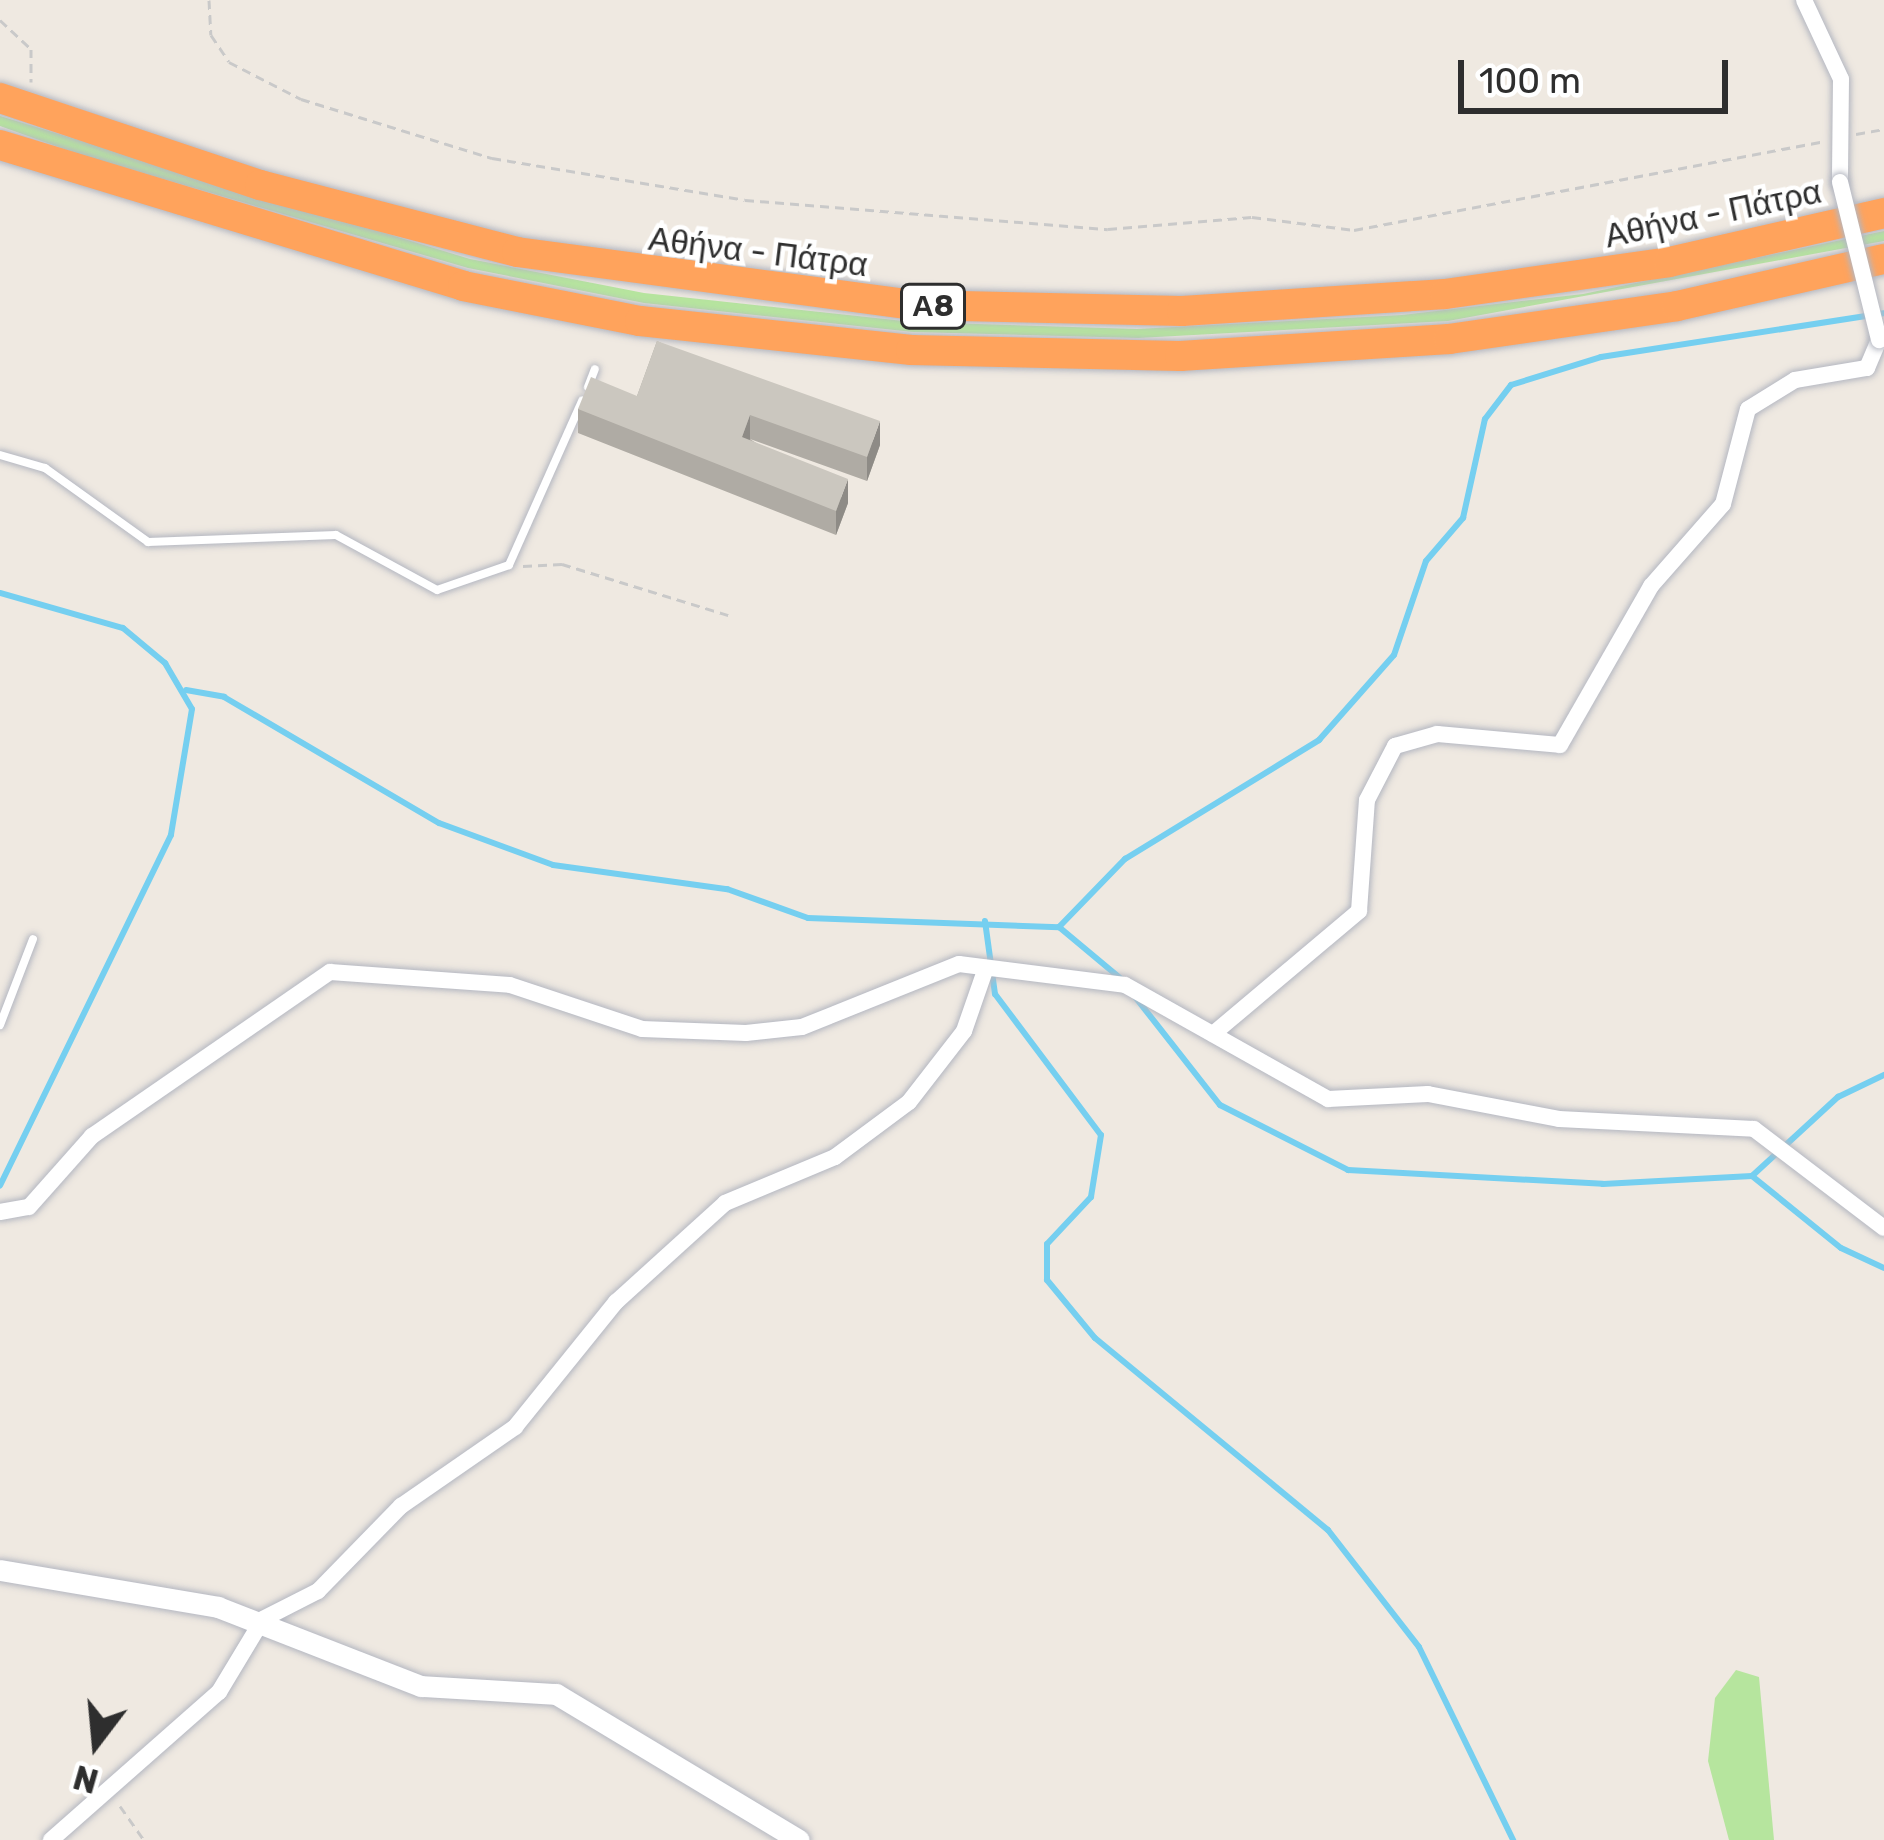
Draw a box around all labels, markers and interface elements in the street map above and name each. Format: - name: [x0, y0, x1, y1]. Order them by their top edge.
- scale bar: [1464, 36, 1734, 110]
- text: 100 m: [1479, 59, 1581, 102]
- street label: Αθήνα - Πάτρα: [1601, 172, 1825, 256]
- street label: Αθήνα - Πάτρα: [646, 219, 870, 285]
- road number: Α8: [900, 282, 966, 330]
- north arrow: [36, 1684, 156, 1804]
- text: N: [69, 1757, 103, 1801]

